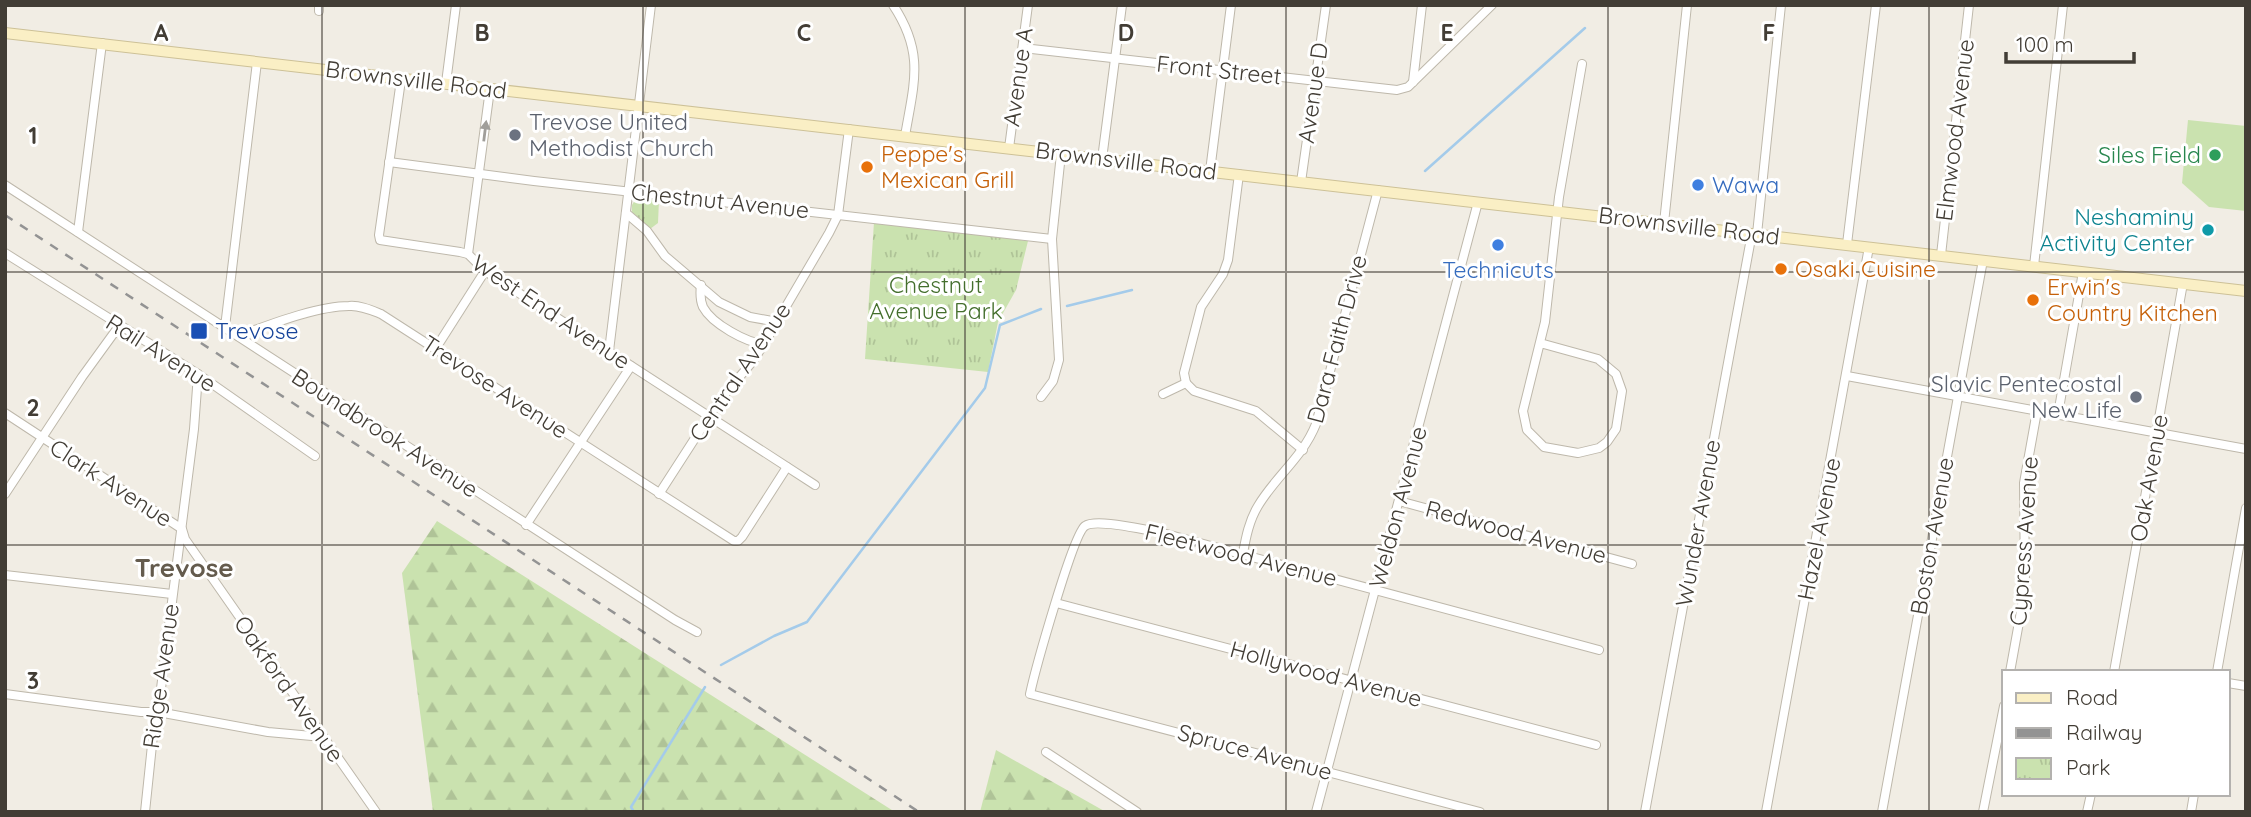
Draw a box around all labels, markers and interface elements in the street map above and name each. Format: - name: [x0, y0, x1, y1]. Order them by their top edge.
- text: A: [154, 18, 169, 47]
- text: B: [474, 18, 490, 47]
- text: C: [797, 18, 811, 47]
- text: D: [1118, 18, 1134, 47]
- text: E: [1440, 18, 1454, 47]
- text: F: [1763, 18, 1775, 47]
- scale bar: [2006, 21, 2134, 65]
- street label: Avenue A: [996, 25, 1039, 128]
- text: 100 m: [2016, 31, 2074, 57]
- street label: Elmwood Avenue: [1929, 37, 1980, 223]
- street label: Avenue D: [1291, 41, 1334, 145]
- street label: Front Street: [1155, 49, 1283, 90]
- street label: Brownsville Road: [324, 54, 508, 105]
- place label: Trevose United Methodist Church: [529, 107, 714, 162]
- one-way arrow: [480, 120, 491, 142]
- text: 1: [29, 121, 37, 150]
- marker: Trevose United Methodist Church: [507, 127, 523, 143]
- street label: Brownsville Road: [1034, 135, 1218, 186]
- place label: Peppe's Mexican Grill: [881, 139, 1015, 194]
- place label: Siles Field: [2098, 140, 2201, 169]
- marker: Siles Field: [2207, 147, 2223, 163]
- marker: Peppe's Mexican Grill: [859, 159, 875, 175]
- place label: Wawa: [1712, 170, 1779, 199]
- street label: Chestnut Avenue: [630, 177, 810, 224]
- marker: Wawa: [1690, 177, 1706, 193]
- street label: Brownsville Road: [1597, 200, 1781, 251]
- place label: Neshaminy Activity Center: [2039, 202, 2194, 257]
- marker: Neshaminy Activity Center: [2200, 222, 2216, 238]
- marker: Technicuts: [1490, 237, 1506, 253]
- street label: West End Avenue: [466, 248, 636, 375]
- street label: Dara Faith Drive: [1300, 251, 1373, 426]
- place label: Osaki Cuisine: [1795, 254, 1936, 283]
- place label: Technicuts: [1442, 255, 1554, 284]
- marker: Osaki Cuisine: [1773, 261, 1789, 277]
- park label: Chestnut Avenue Park: [869, 270, 1003, 325]
- place label: Erwin's Country Kitchen: [2047, 272, 2218, 327]
- marker: Erwin's Country Kitchen: [2025, 292, 2041, 308]
- street label: Central Avenue: [682, 297, 797, 447]
- street label: Rail Avenue: [101, 307, 222, 398]
- place label: Trevose: [215, 316, 298, 345]
- marker: Trevose: [189, 321, 209, 341]
- street label: Trevose Avenue: [417, 329, 574, 445]
- street label: Boundbrook Avenue: [287, 361, 484, 504]
- place label: Slavic Pentecostal New Life: [1931, 369, 2122, 424]
- marker: Slavic Pentecostal New Life: [2128, 389, 2144, 405]
- text: 2: [26, 393, 40, 422]
- street label: Oak Avenue: [2123, 412, 2174, 544]
- street label: Weldon Avenue: [1362, 423, 1433, 591]
- street label: Clark Avenue: [45, 432, 178, 533]
- street label: Wunder Avenue: [1669, 437, 1726, 609]
- street label: Hazel Avenue: [1790, 455, 1847, 603]
- street label: Boston Avenue: [1903, 455, 1960, 617]
- street label: Cypress Avenue: [2003, 455, 2044, 627]
- street label: Redwood Avenue: [1422, 493, 1610, 570]
- street label: Fleetwood Avenue: [1142, 517, 1340, 592]
- district label: Trevose: [134, 551, 234, 584]
- street label: Ridge Avenue: [136, 602, 185, 750]
- street label: Oakford Avenue: [228, 610, 351, 768]
- street label: Hollywood Avenue: [1227, 634, 1425, 713]
- text: 3: [27, 666, 39, 695]
- legend: [2002, 670, 2230, 796]
- text: Road: [2066, 684, 2118, 710]
- street label: Spruce Avenue: [1175, 717, 1336, 786]
- text: Railway: [2066, 719, 2142, 745]
- text: Park: [2066, 754, 2110, 780]

